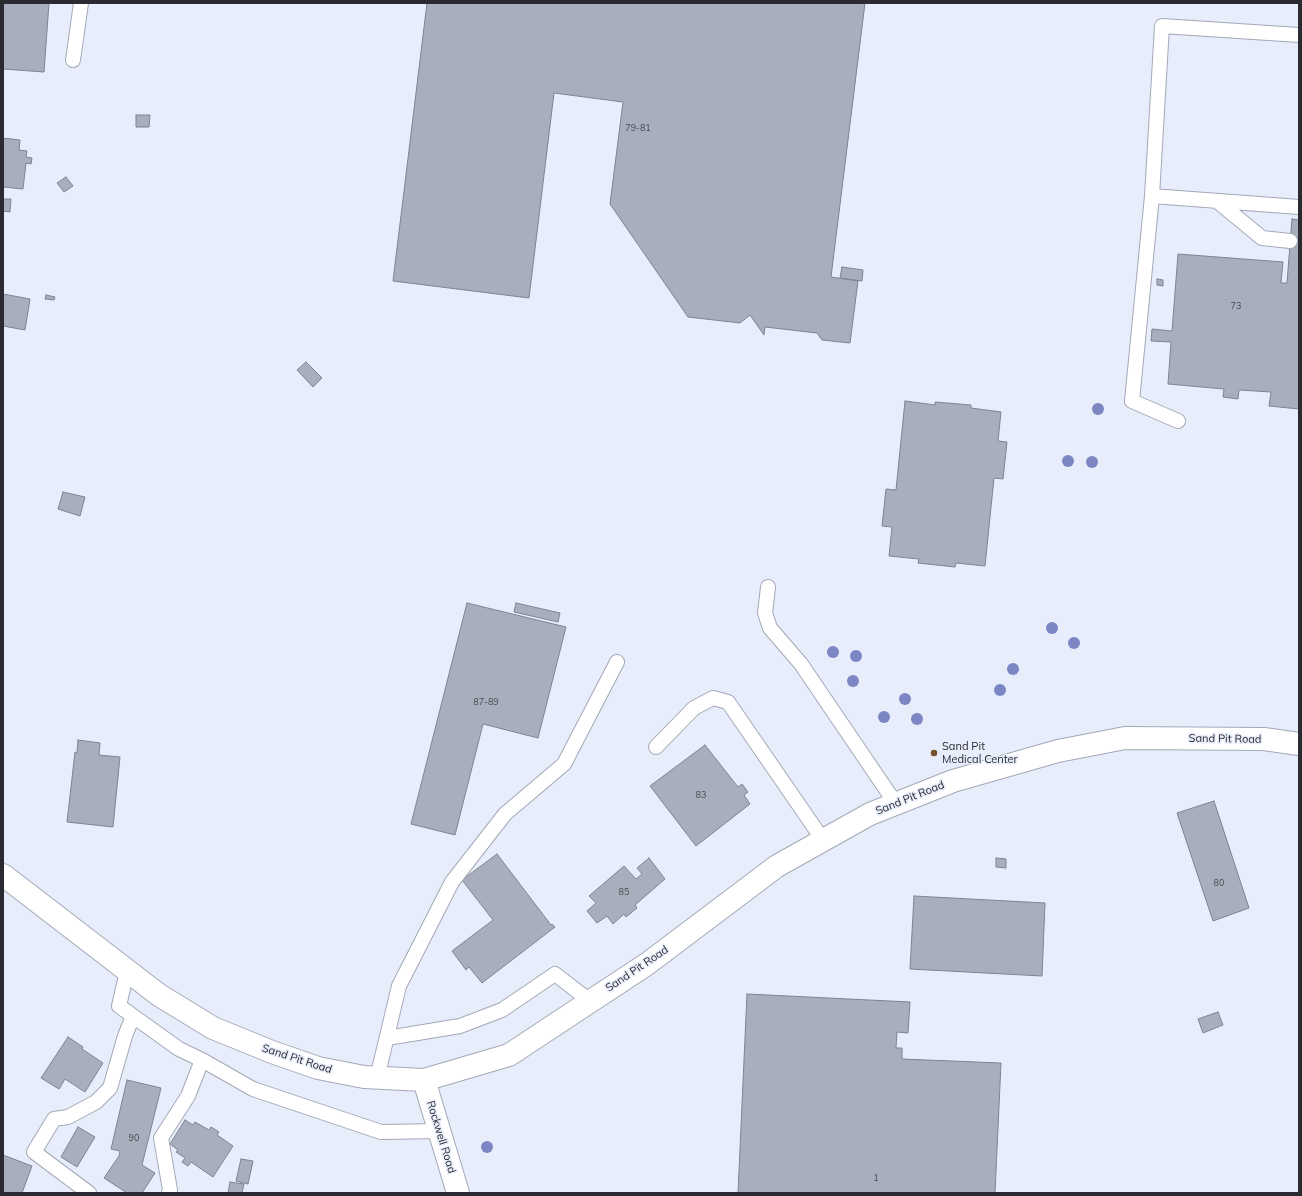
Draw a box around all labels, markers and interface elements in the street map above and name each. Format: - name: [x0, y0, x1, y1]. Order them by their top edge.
- house number: 79-81: [625, 123, 651, 133]
- house number: 73: [1231, 301, 1241, 311]
- house number: 87-89: [473, 697, 499, 707]
- street label: Sand Pit Road: [1188, 732, 1262, 746]
- place label: Sand Pit Medical Center: [942, 740, 1017, 766]
- marker: Sand Pit Medical Center: [929, 748, 939, 758]
- street label: Sand Pit Road: [874, 778, 946, 818]
- house number: 83: [696, 790, 706, 800]
- house number: 80: [1214, 878, 1224, 888]
- house number: 85: [619, 887, 629, 897]
- street label: Sand Pit Road: [603, 943, 671, 995]
- street label: Sand Pit Road: [260, 1041, 334, 1077]
- street label: Rockwell Road: [424, 1099, 458, 1175]
- house number: 90: [129, 1133, 139, 1143]
- house number: 1: [873, 1173, 879, 1183]

